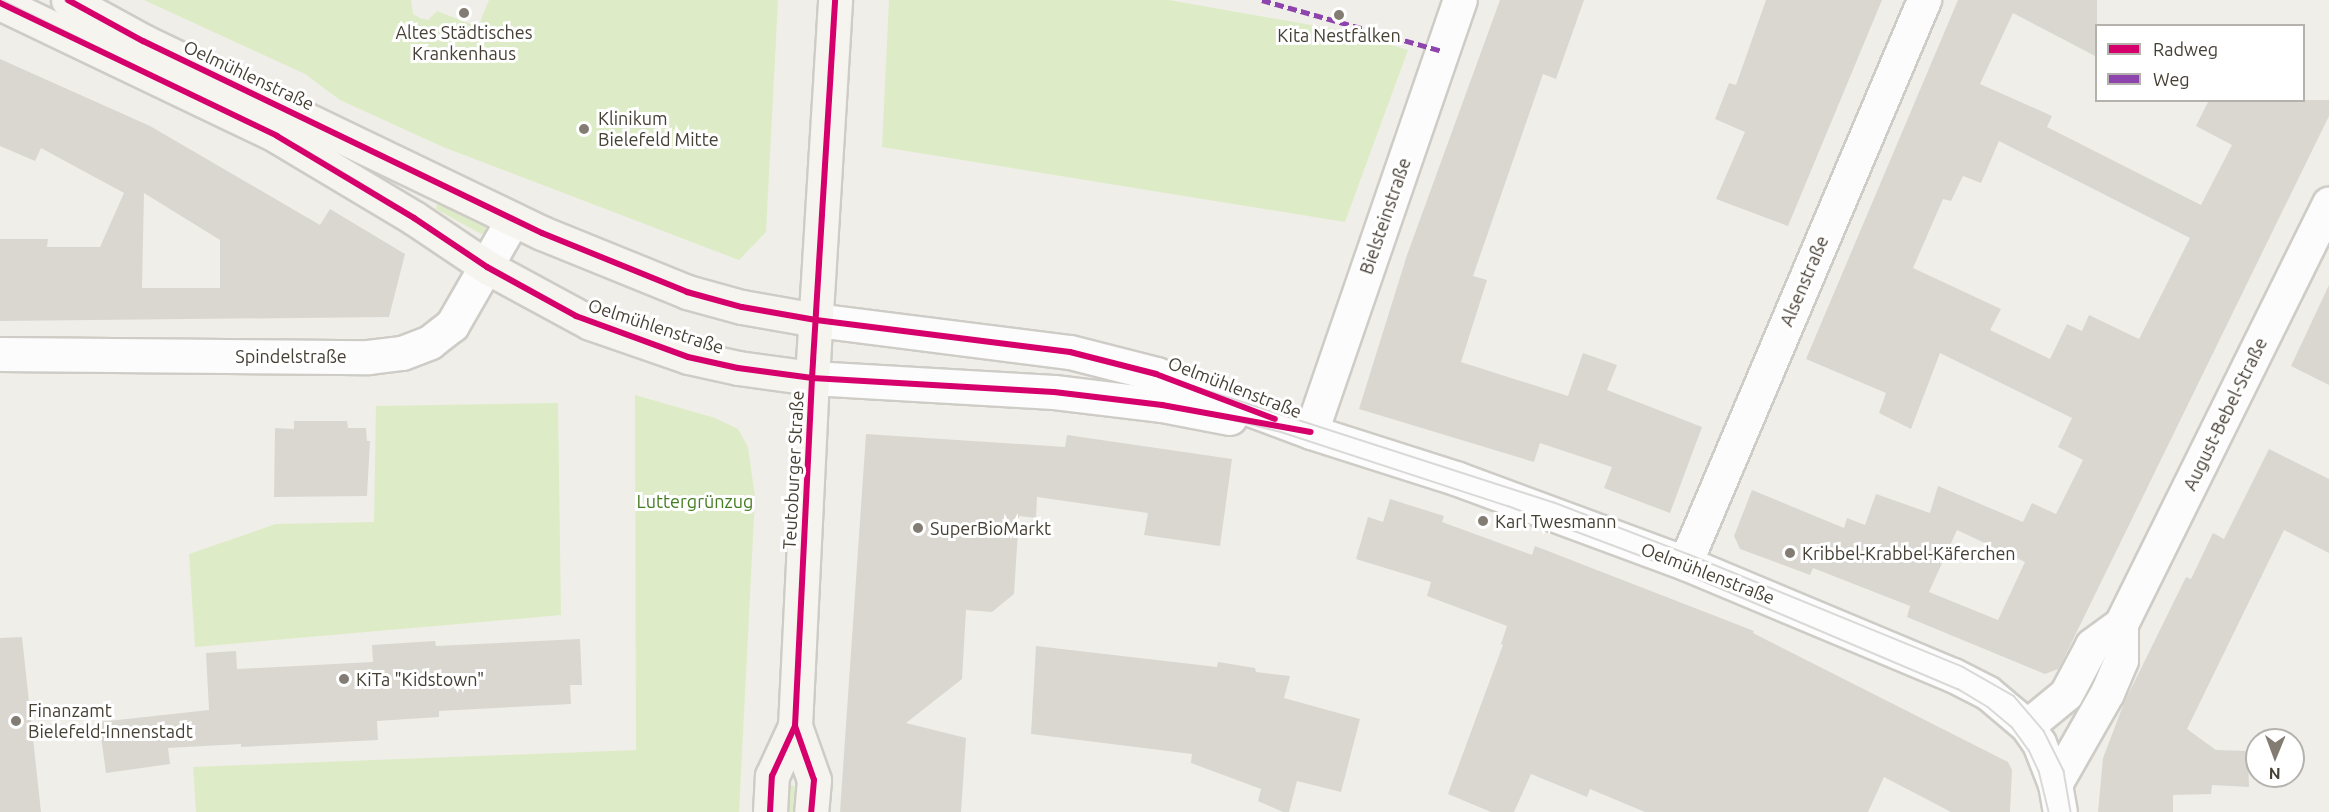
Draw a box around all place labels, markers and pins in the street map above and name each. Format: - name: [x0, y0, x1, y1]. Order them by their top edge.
- marker: Altes Städtisches Krankenhaus: [457, 6, 471, 20]
- marker: Kita Nestfalken: [1332, 8, 1346, 22]
- place label: Altes Städtisches Krankenhaus: [395, 22, 533, 64]
- place label: Kita Nestfalken: [1277, 24, 1401, 46]
- place label: Klinikum Bielefeld Mitte: [598, 108, 719, 150]
- marker: Klinikum Bielefeld Mitte: [575, 120, 593, 138]
- place label: Karl Twesmann: [1495, 510, 1617, 532]
- marker: Karl Twesmann: [1476, 514, 1490, 528]
- place label: SuperBioMarkt: [930, 517, 1051, 539]
- marker: SuperBioMarkt: [911, 521, 925, 535]
- place label: Kribbel-Krabbel-Käferchen: [1802, 542, 2016, 564]
- marker: Kribbel-Krabbel-Käferchen: [1783, 546, 1797, 560]
- place label: KiTa "Kidstown": [356, 668, 484, 690]
- marker: KiTa "Kidstown": [337, 672, 351, 686]
- place label: Finanzamt Bielefeld-Innenstadt: [28, 700, 193, 742]
- marker: Finanzamt Bielefeld-Innenstadt: [9, 714, 23, 728]

